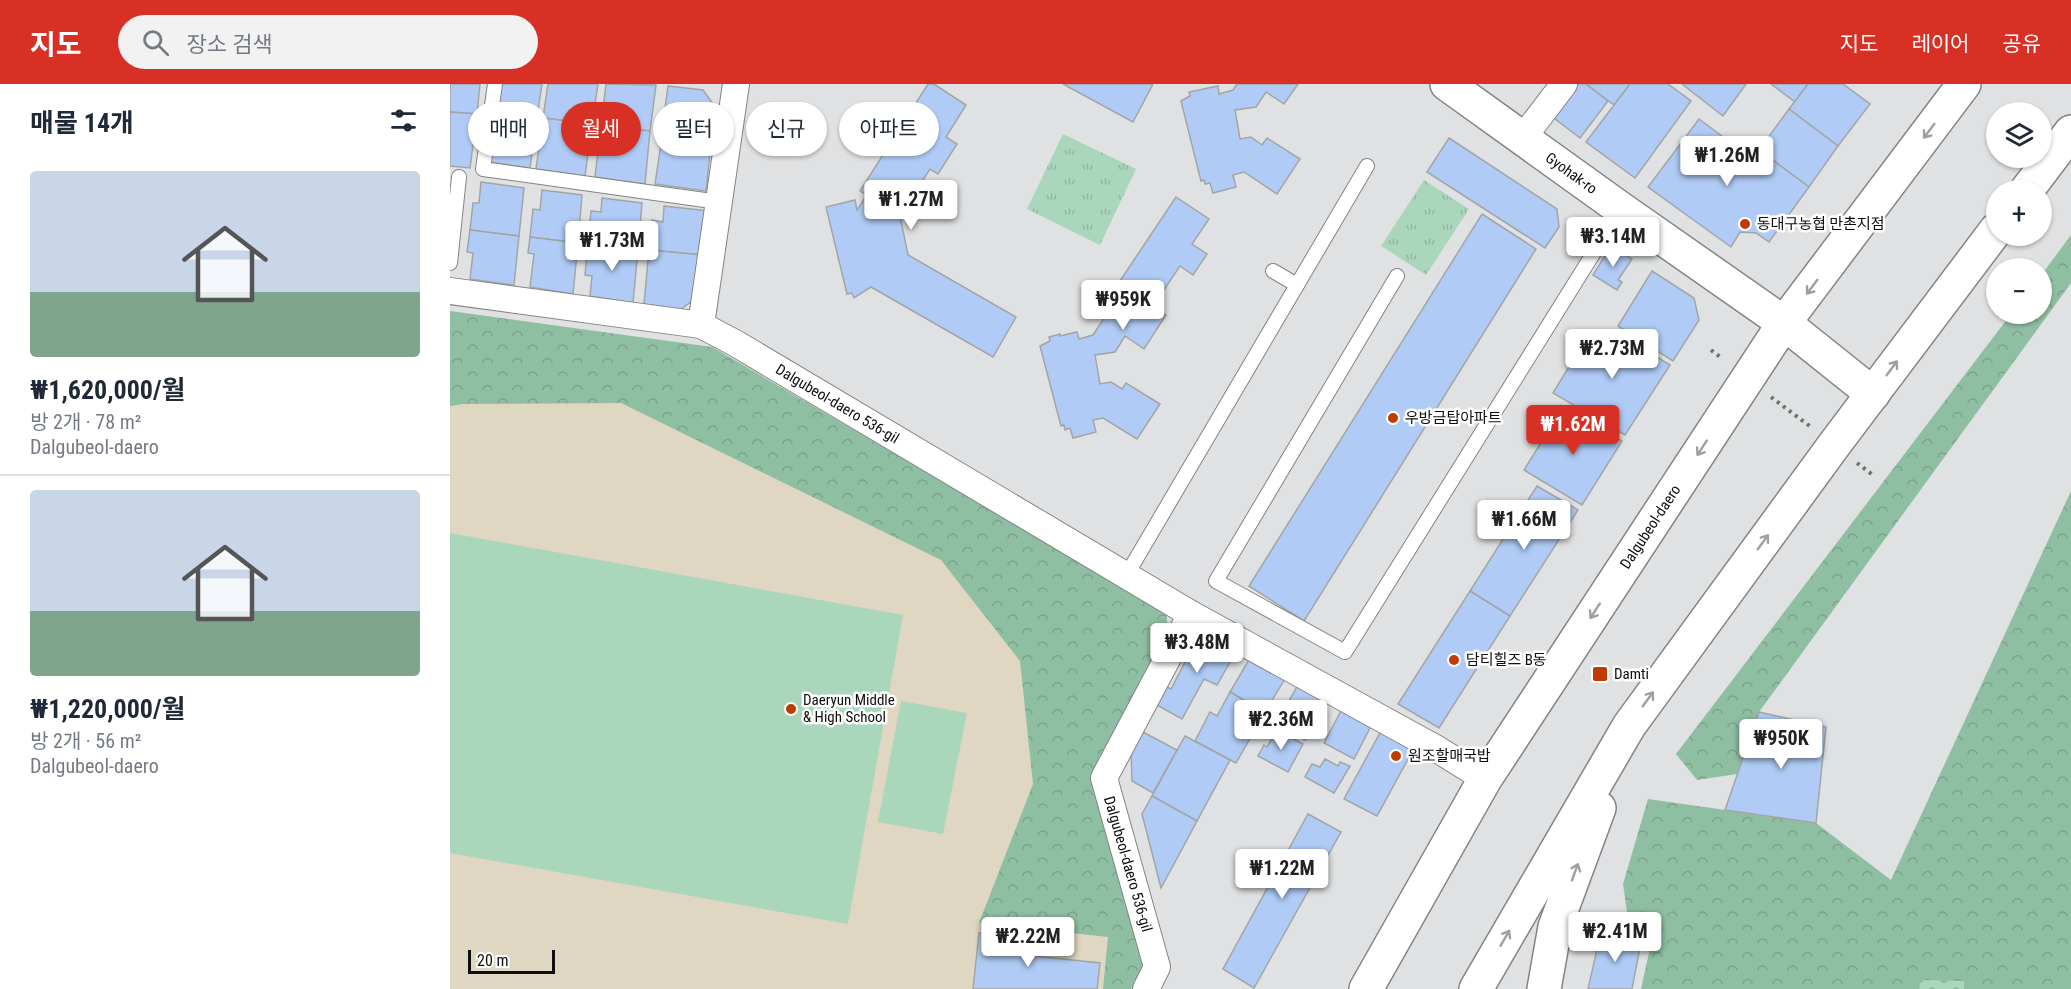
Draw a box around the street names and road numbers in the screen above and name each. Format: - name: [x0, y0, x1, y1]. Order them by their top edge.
- street label: Gyohak-ro: [1542, 149, 1601, 198]
- street label: Dalgubeol-daero 536-gil: [773, 360, 902, 448]
- street label: Dalgubeol-daero: [1616, 481, 1684, 572]
- street label: Dalgubeol-daero 536-gil: [1100, 794, 1156, 934]

